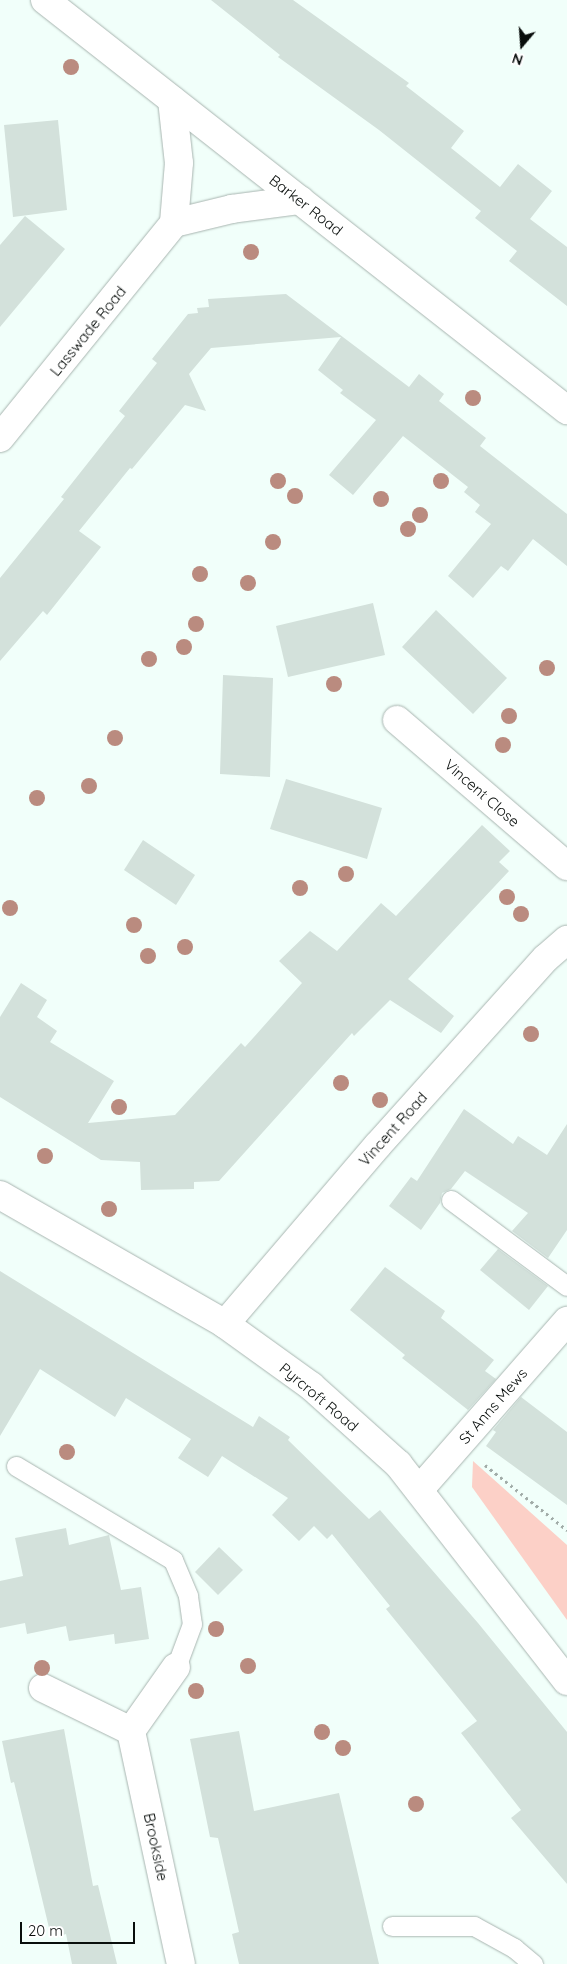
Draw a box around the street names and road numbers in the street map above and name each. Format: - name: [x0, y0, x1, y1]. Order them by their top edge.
- street label: Barker Road: [266, 171, 346, 239]
- street label: Lasswade Road: [46, 282, 130, 380]
- street label: Vincent Close: [441, 755, 523, 831]
- street label: Vincent Road: [355, 1088, 431, 1170]
- street label: Pyrcroft Road: [276, 1359, 362, 1435]
- street label: St Anns Mews: [455, 1364, 531, 1448]
- street label: Brookside: [140, 1811, 172, 1883]

